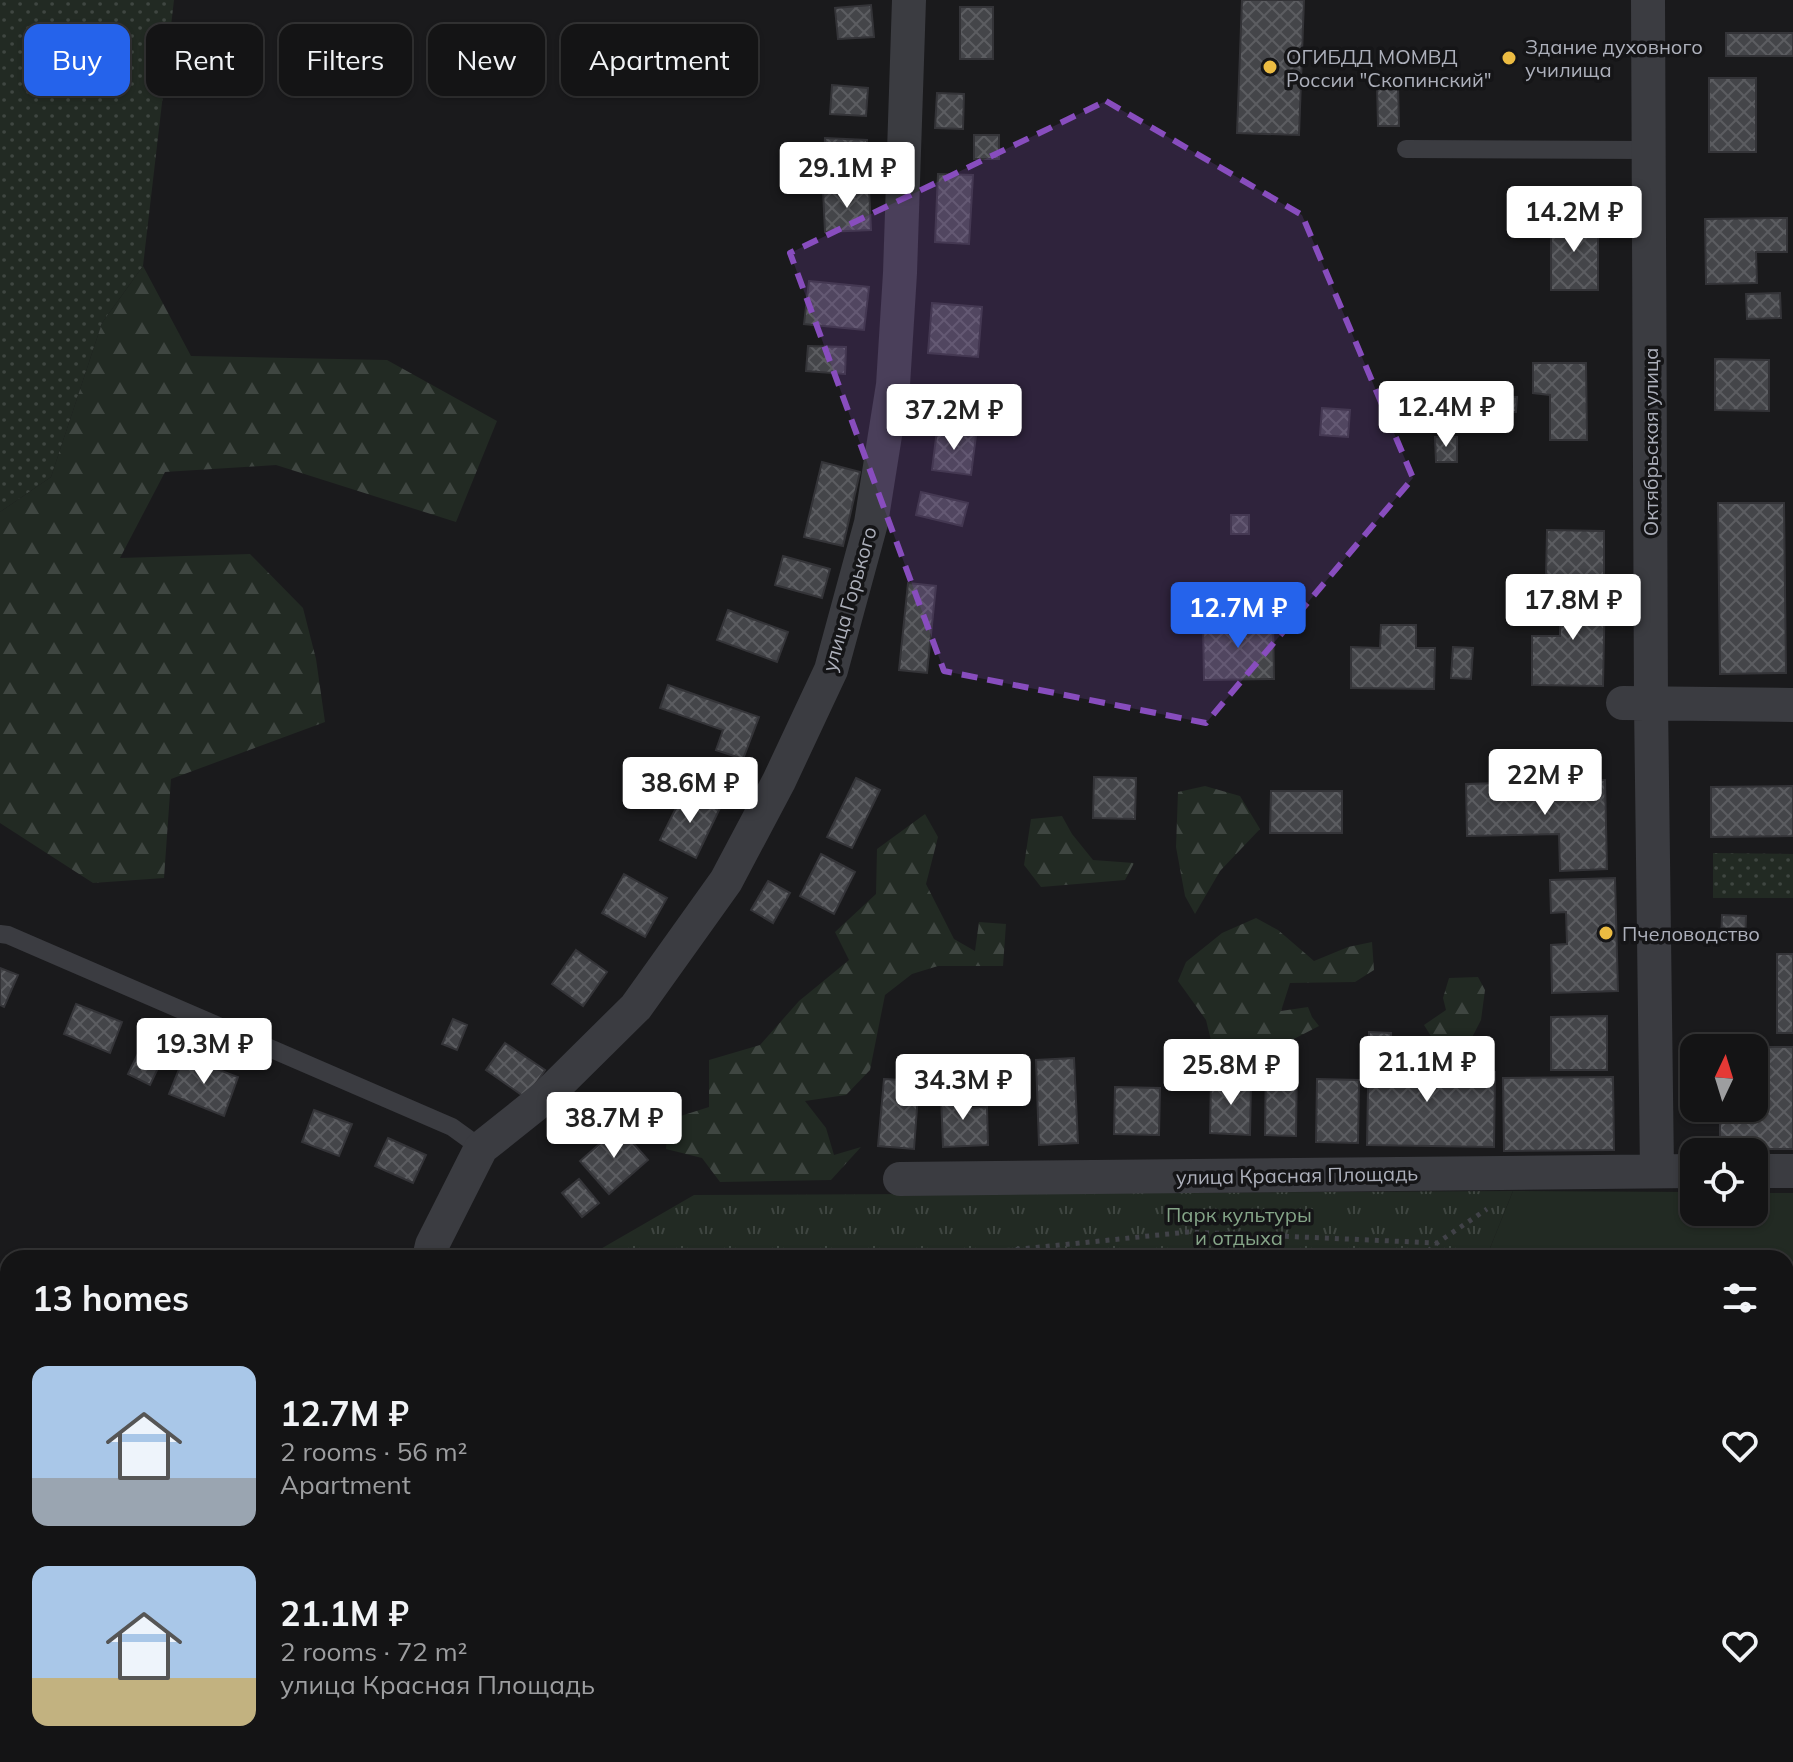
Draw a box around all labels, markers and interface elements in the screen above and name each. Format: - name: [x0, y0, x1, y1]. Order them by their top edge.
- chip: Buy: [24, 24, 130, 96]
- chip: Rent: [146, 24, 263, 96]
- chip: Filters: [279, 24, 412, 96]
- chip: New: [428, 24, 545, 96]
- chip: Apartment: [561, 24, 758, 96]
- place label: Здание духовного училища: [1525, 34, 1703, 82]
- place label: ОГИБДД МОМВД России "Скопинский": [1286, 44, 1492, 92]
- marker: Здание духовного училища: [1500, 49, 1518, 67]
- marker: ОГИБДД МОМВД России "Скопинский": [1261, 58, 1279, 76]
- pin: 29.1M ₽: [773, 142, 921, 210]
- text: 29.1M ₽: [798, 151, 896, 184]
- pin: 14.2M ₽: [1500, 186, 1648, 254]
- text: 14.2M ₽: [1525, 195, 1623, 228]
- street label: Октябрьская улица: [1638, 348, 1663, 536]
- pin: 12.4M ₽: [1372, 381, 1520, 449]
- pin: 37.2M ₽: [880, 384, 1028, 452]
- text: 12.4M ₽: [1397, 390, 1495, 423]
- text: 37.2M ₽: [905, 393, 1003, 426]
- street label: улица Горького: [816, 523, 882, 675]
- pin: 17.8M ₽: [1499, 574, 1647, 642]
- pin: 12.7M ₽: [1164, 582, 1312, 650]
- text: 17.8M ₽: [1524, 583, 1622, 616]
- text: 12.7M ₽: [1189, 591, 1287, 624]
- pin: 22M ₽: [1489, 749, 1601, 817]
- pin: 38.6M ₽: [616, 757, 764, 825]
- text: 22M ₽: [1507, 758, 1583, 791]
- text: 38.6M ₽: [641, 766, 739, 799]
- place label: Пчеловодство: [1622, 921, 1760, 946]
- marker: Пчеловодство: [1597, 924, 1615, 942]
- pin: 19.3M ₽: [130, 1018, 278, 1086]
- text: 19.3M ₽: [155, 1027, 253, 1060]
- north arrow: [1680, 1034, 1768, 1122]
- map controls: [1680, 1034, 1768, 1226]
- pin: 21.1M ₽: [1353, 1036, 1501, 1104]
- pin: 25.8M ₽: [1157, 1039, 1305, 1107]
- text: 21.1M ₽: [1378, 1045, 1476, 1078]
- text: 25.8M ₽: [1182, 1048, 1280, 1081]
- pin: 34.3M ₽: [889, 1054, 1037, 1122]
- text: 34.3M ₽: [914, 1063, 1012, 1096]
- pin: 38.7M ₽: [540, 1092, 688, 1160]
- text: 38.7M ₽: [565, 1101, 663, 1134]
- button: locate: [1680, 1138, 1768, 1226]
- street label: улица Красная Площадь: [1176, 1160, 1418, 1190]
- park label: Парк культуры и отдыха: [1166, 1202, 1312, 1250]
- icon: filters: [1718, 1276, 1762, 1320]
- text: 13 homes: [32, 1277, 189, 1320]
- text: 12.7M ₽: [280, 1392, 409, 1435]
- icon: home: [96, 1398, 192, 1494]
- icon: heart: [1718, 1424, 1762, 1468]
- text: 2 rooms · 56 m²: [280, 1435, 467, 1468]
- text: Apartment: [280, 1468, 411, 1501]
- text: 21.1M ₽: [280, 1592, 409, 1635]
- icon: home: [96, 1598, 192, 1694]
- icon: heart: [1718, 1624, 1762, 1668]
- text: 2 rooms · 72 m²: [280, 1635, 467, 1668]
- text: улица Красная Площадь: [280, 1668, 595, 1701]

